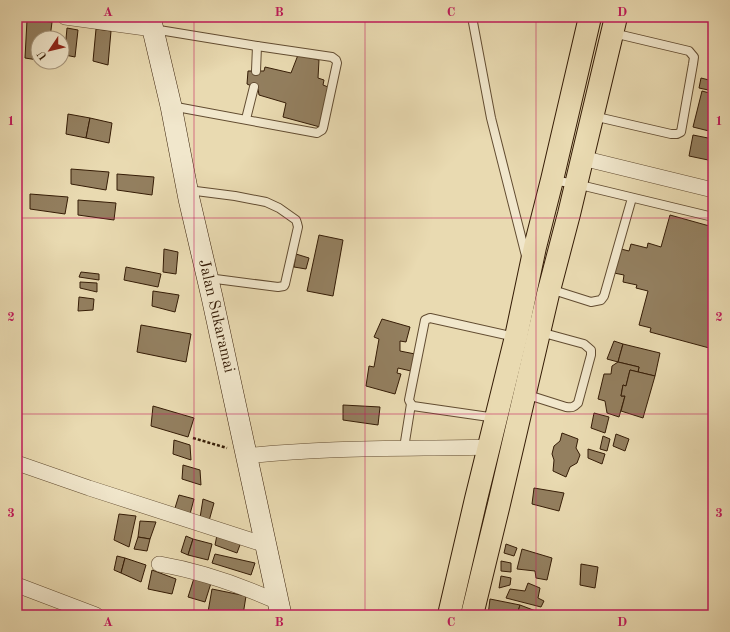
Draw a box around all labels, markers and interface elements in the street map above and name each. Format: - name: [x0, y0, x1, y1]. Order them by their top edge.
- text: A: [103, 6, 113, 19]
- text: B: [274, 6, 284, 19]
- text: C: [447, 6, 455, 19]
- text: D: [617, 6, 627, 19]
- north arrow: [30, 30, 70, 70]
- text: U: [36, 48, 50, 62]
- text: 1: [7, 115, 15, 128]
- text: 1: [715, 115, 723, 128]
- street label: Jalan Sukaramai: [195, 258, 237, 374]
- text: 2: [7, 311, 15, 324]
- text: 2: [715, 311, 723, 324]
- text: 3: [7, 507, 15, 520]
- text: 3: [715, 507, 723, 520]
- text: A: [103, 616, 113, 629]
- text: B: [274, 616, 284, 629]
- text: C: [447, 616, 455, 629]
- text: D: [617, 616, 627, 629]

